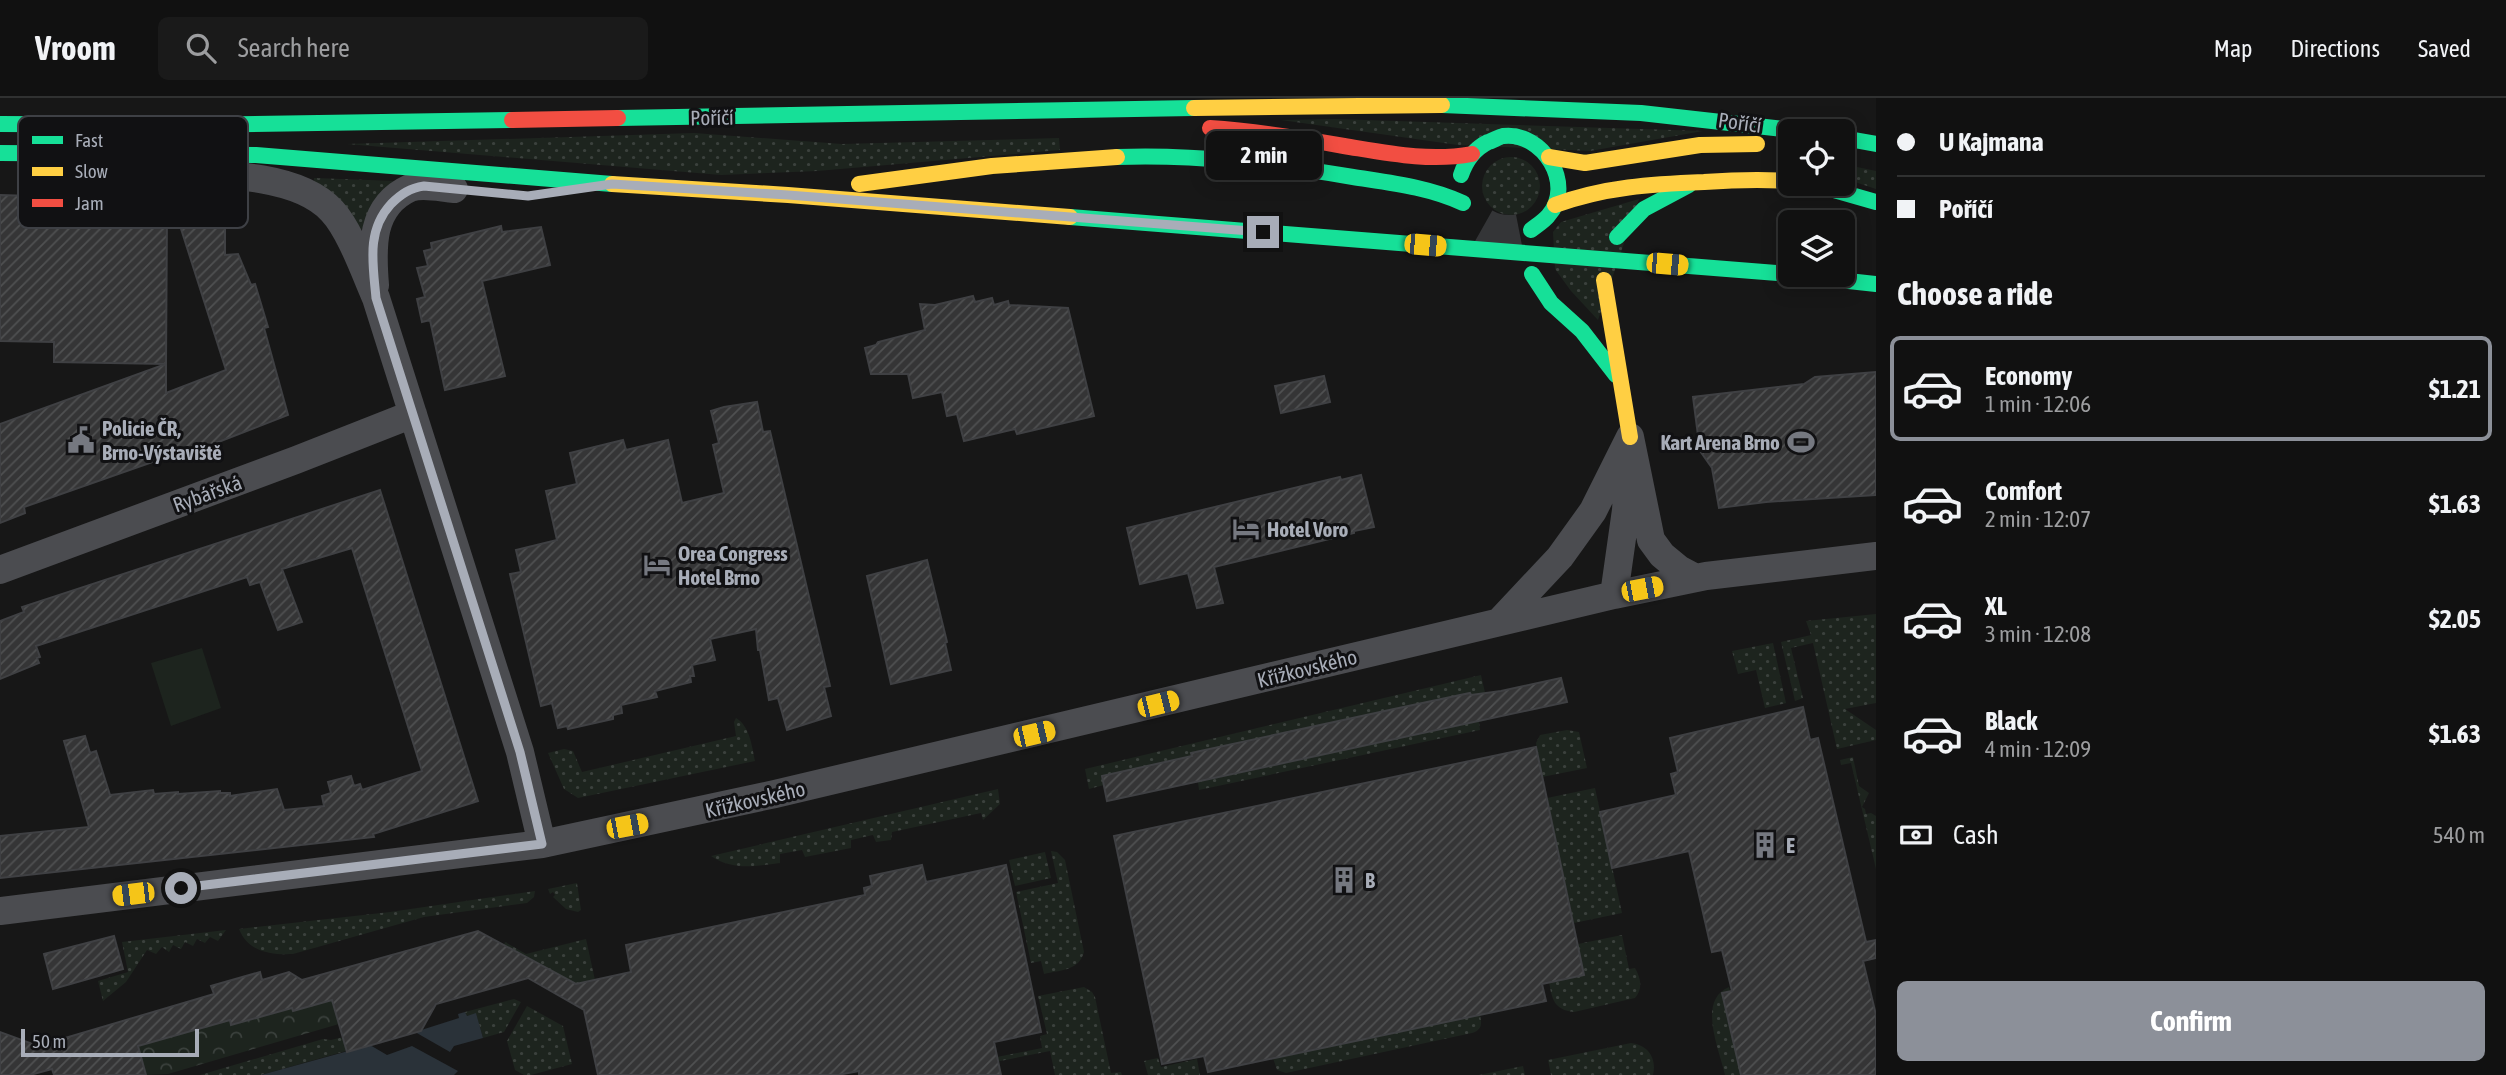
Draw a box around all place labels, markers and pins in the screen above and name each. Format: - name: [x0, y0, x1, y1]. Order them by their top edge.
- place label: Policie ČR, Brno-Výstaviště: [102, 416, 222, 464]
- public building icon: Policie ČR, Brno-Výstaviště: [66, 425, 96, 455]
- sports icon: Kart Arena Brno: [1786, 427, 1816, 457]
- place label: Kart Arena Brno: [1660, 430, 1780, 454]
- hotel icon: Hotel Voro: [1231, 514, 1261, 544]
- place label: Hotel Voro: [1267, 517, 1349, 541]
- place label: Orea Congress Hotel Brno: [678, 541, 788, 589]
- hotel icon: Orea Congress Hotel Brno: [642, 550, 672, 580]
- building icon: E: [1750, 830, 1780, 860]
- place label: E: [1786, 833, 1795, 857]
- building icon: B: [1329, 865, 1359, 895]
- place label: B: [1365, 868, 1375, 892]

